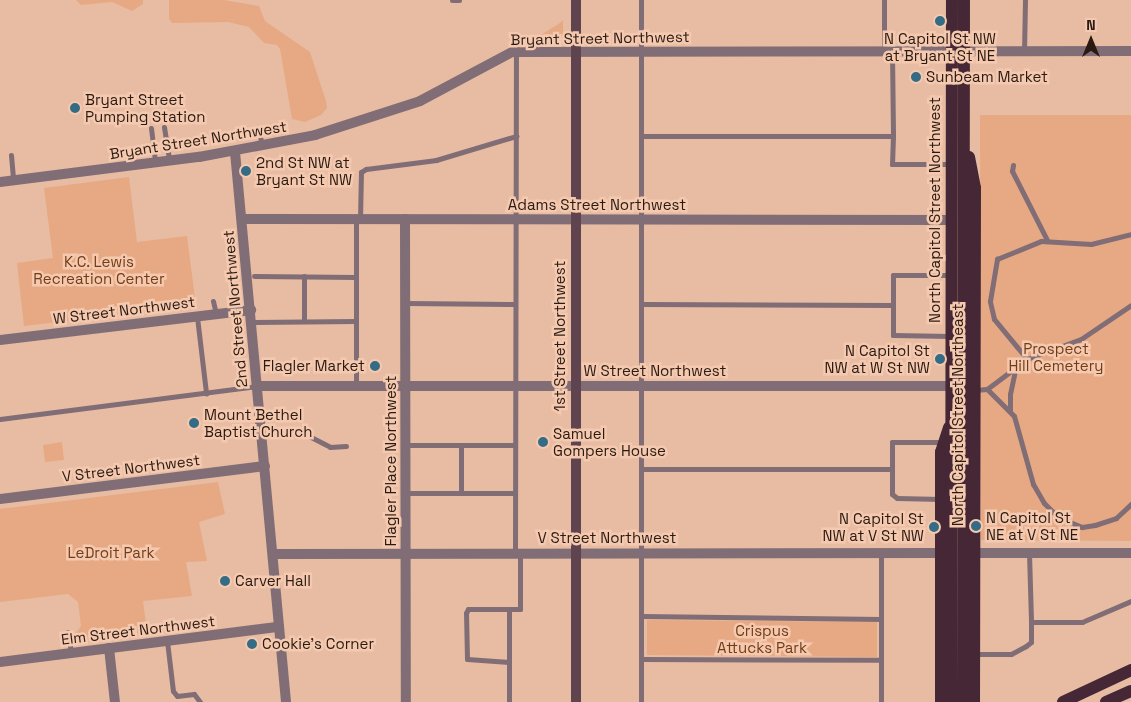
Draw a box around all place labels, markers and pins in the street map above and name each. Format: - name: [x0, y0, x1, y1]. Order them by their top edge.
- marker: N Capitol St NW at Bryant St NE: [934, 15, 946, 27]
- place label: N Capitol St NW at Bryant St NE: [884, 29, 996, 64]
- place label: Sunbeam Market: [926, 68, 1048, 86]
- marker: Sunbeam Market: [910, 71, 922, 83]
- place label: Bryant Street Pumping Station: [85, 90, 205, 125]
- marker: Bryant Street Pumping Station: [69, 102, 81, 114]
- place label: 2nd St NW at Bryant St NW: [256, 153, 352, 188]
- marker: 2nd St NW at Bryant St NW: [240, 165, 252, 177]
- place label: N Capitol St NW at W St NW: [824, 341, 930, 376]
- marker: N Capitol St NW at W St NW: [934, 353, 946, 365]
- place label: Flagler Market: [263, 357, 365, 375]
- marker: Flagler Market: [369, 360, 381, 372]
- place label: Mount Bethel Baptist Church: [204, 405, 312, 440]
- marker: Mount Bethel Baptist Church: [188, 417, 200, 429]
- place label: Samuel Gompers House: [553, 424, 666, 459]
- marker: Samuel Gompers House: [537, 436, 549, 448]
- place label: N Capitol St NE at V St NE: [986, 508, 1079, 543]
- place label: N Capitol St NW at V St NW: [822, 509, 924, 544]
- marker: N Capitol St NE at V St NE: [970, 520, 982, 532]
- marker: N Capitol St NW at V St NW: [928, 521, 940, 533]
- place label: Carver Hall: [235, 572, 311, 590]
- marker: Carver Hall: [219, 575, 231, 587]
- place label: Cookie's Corner: [262, 635, 374, 653]
- marker: Cookie's Corner: [246, 638, 258, 650]

